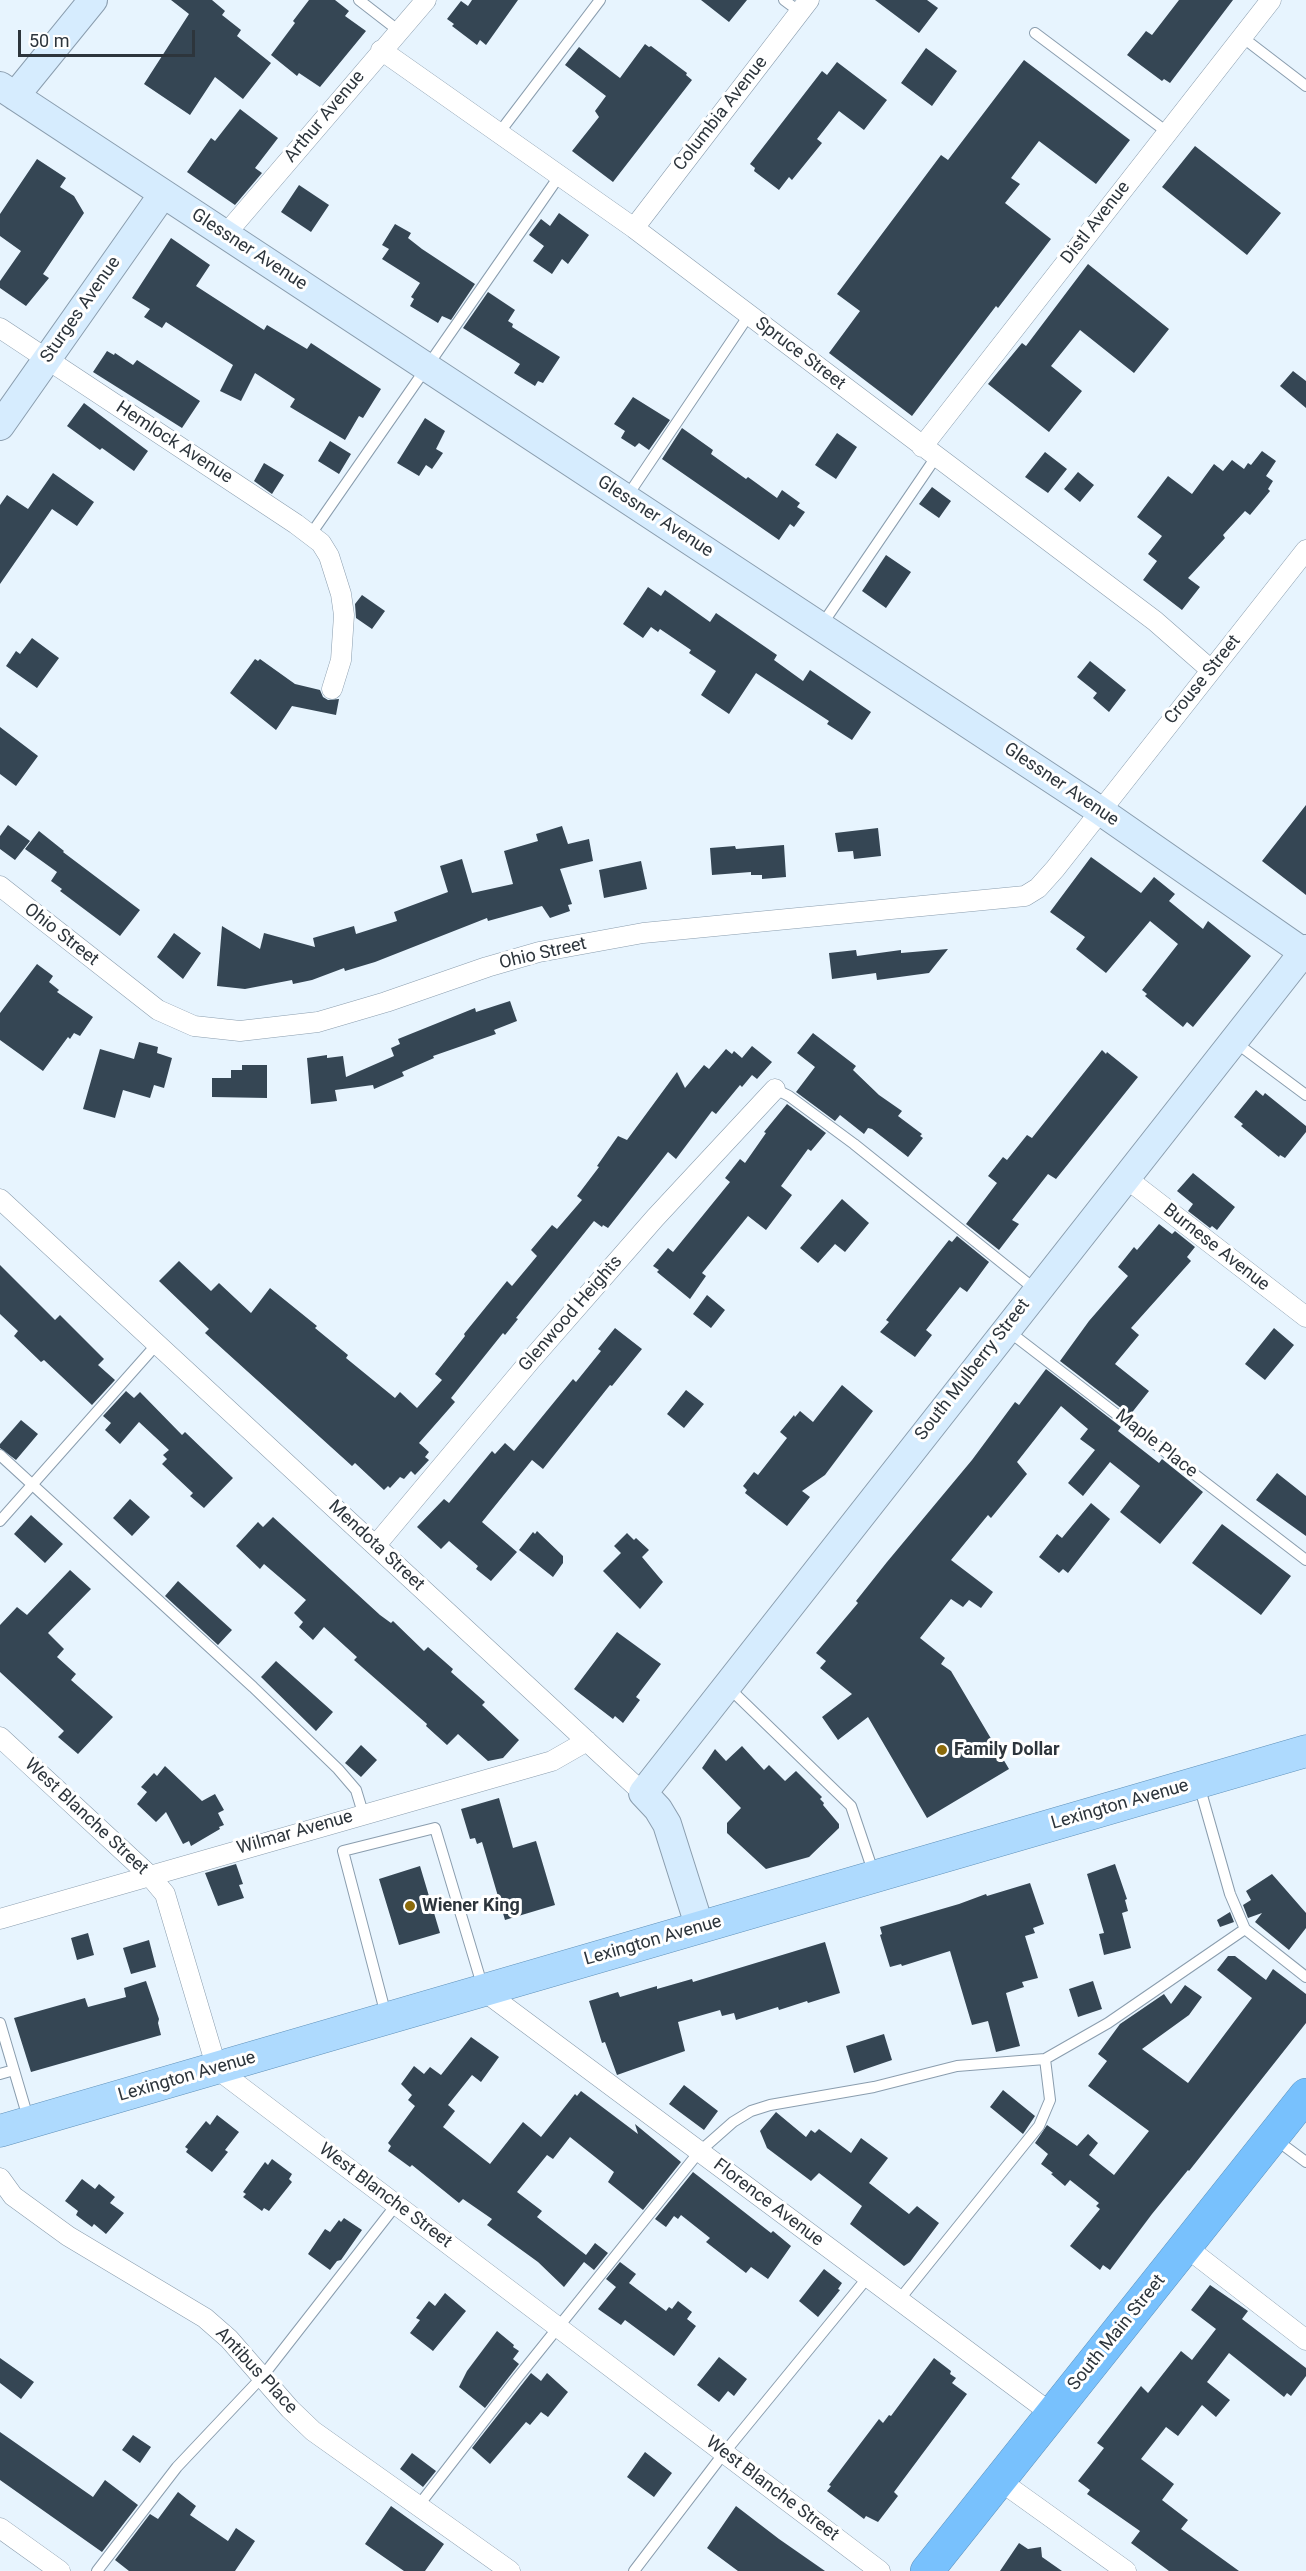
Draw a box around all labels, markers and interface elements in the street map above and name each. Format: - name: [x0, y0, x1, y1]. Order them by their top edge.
- scale bar: [21, 18, 198, 56]
- text: 50 m: [29, 30, 69, 51]
- street label: Columbia Avenue: [669, 52, 773, 176]
- street label: Arthur Avenue: [280, 67, 370, 167]
- street label: Distl Avenue: [1057, 177, 1135, 269]
- street label: Glessner Avenue: [187, 205, 311, 295]
- street label: Sturges Avenue: [36, 253, 126, 367]
- street label: Spruce Street: [750, 313, 850, 395]
- street label: Hemlock Avenue: [112, 397, 236, 489]
- street label: Glessner Avenue: [593, 472, 717, 562]
- street label: Crouse Street: [1160, 631, 1246, 729]
- street label: Glessner Avenue: [1000, 739, 1122, 831]
- street label: Ohio Street: [19, 899, 103, 971]
- street label: Ohio Street: [497, 933, 589, 975]
- street label: Burnese Avenue: [1159, 1200, 1273, 1296]
- street label: Glenwood Heights: [515, 1252, 627, 1376]
- street label: South Mulberry Street: [911, 1295, 1035, 1445]
- street label: Maple Place: [1111, 1405, 1201, 1483]
- street label: Mendota Street: [324, 1496, 428, 1596]
- place label: Family Dollar: [954, 1739, 1059, 1761]
- marker: Family Dollar: [935, 1743, 949, 1757]
- street label: West Blanche Street: [20, 1754, 152, 1880]
- street label: Lexington Avenue: [1049, 1775, 1191, 1835]
- street label: Wilmar Avenue: [234, 1806, 356, 1860]
- place label: Wiener King: [422, 1895, 520, 1917]
- marker: Wiener King: [403, 1899, 417, 1913]
- street label: Lexington Avenue: [582, 1911, 724, 1971]
- street label: Lexington Avenue: [116, 2047, 258, 2107]
- street label: West Blanche Street: [314, 2139, 456, 2253]
- street label: Florence Avenue: [709, 2155, 827, 2251]
- street label: South Main Street: [1064, 2271, 1170, 2395]
- street label: Antibus Place: [211, 2323, 301, 2419]
- street label: West Blanche Street: [701, 2432, 843, 2546]

